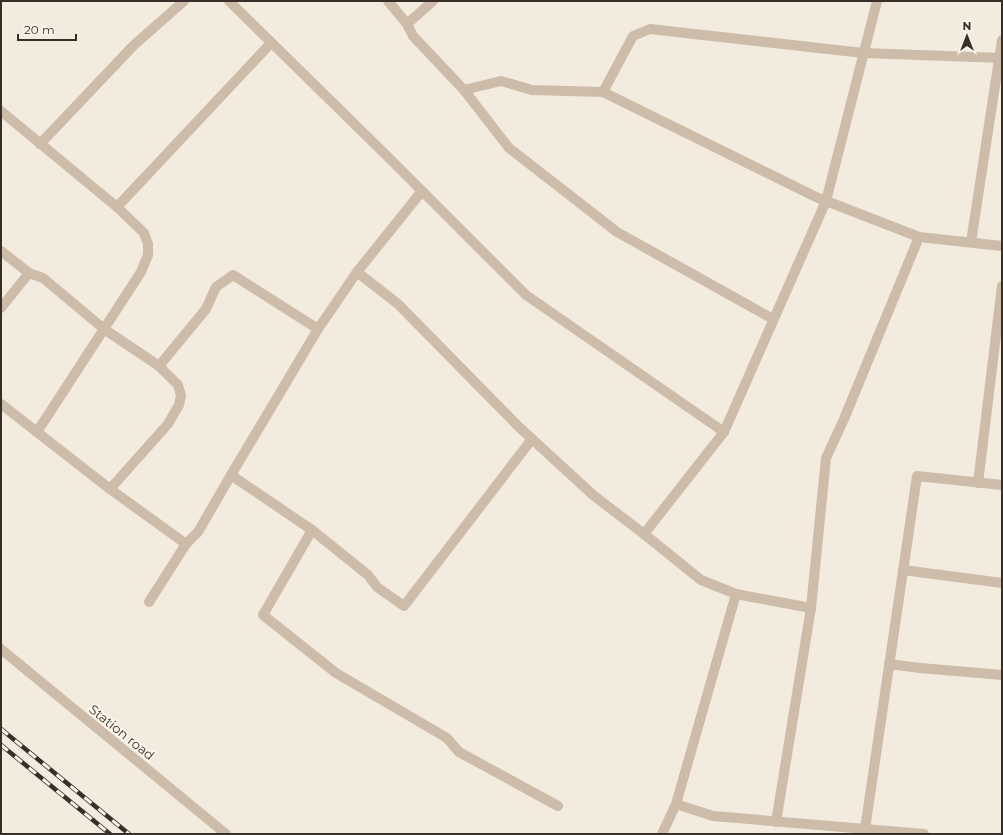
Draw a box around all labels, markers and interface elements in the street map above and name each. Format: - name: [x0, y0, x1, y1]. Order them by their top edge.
- scale bar: [18, 16, 76, 42]
- north arrow: [947, 16, 987, 56]
- text: N: [963, 19, 971, 33]
- text: 20 m: [24, 22, 55, 37]
- street label: Station road: [86, 701, 158, 763]

